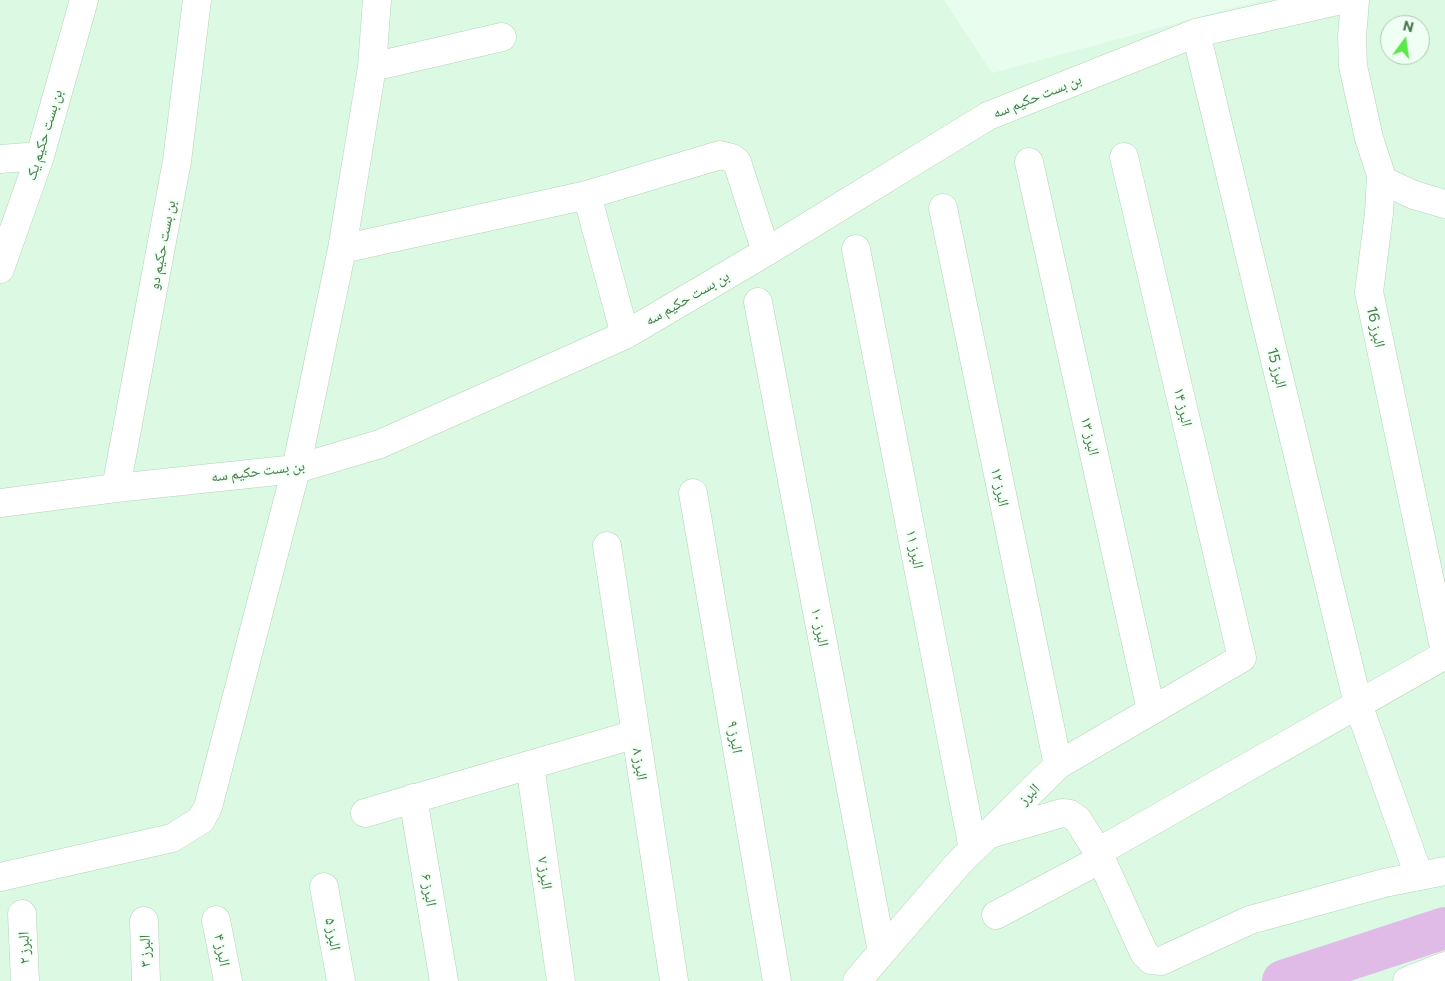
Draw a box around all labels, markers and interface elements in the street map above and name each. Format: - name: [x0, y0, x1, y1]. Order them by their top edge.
- north arrow: [1380, 15, 1430, 65]
- text: N: [1401, 16, 1416, 35]
- street label: بن بست حکیم سه: [990, 70, 1084, 122]
- street label: بن بست حکیم یک: [22, 87, 66, 183]
- street label: بن بست حکیم دو: [145, 199, 179, 291]
- street label: بن بست حکیم سه: [642, 267, 732, 329]
- street label: البرز 16: [1363, 305, 1389, 349]
- street label: البرز 15: [1263, 346, 1291, 390]
- street label: البرز ۱۴: [1170, 386, 1196, 428]
- street label: البرز ۱۳: [1077, 415, 1103, 457]
- street label: بن بست حکیم سه: [210, 456, 306, 486]
- street label: البرز ۱۲: [987, 466, 1013, 508]
- street label: البرز ۱۱: [902, 528, 928, 570]
- street label: البرز ۱۰: [807, 606, 833, 648]
- street label: البرز ۹: [723, 719, 747, 755]
- street label: البرز ۸: [629, 746, 651, 782]
- street label: البرز: [1015, 780, 1043, 808]
- street label: البرز ۷: [534, 856, 556, 890]
- street label: البرز ۶: [417, 872, 441, 908]
- street label: البرز ۵: [321, 916, 345, 952]
- street label: البرز ۲: [14, 931, 34, 965]
- street label: البرز ۴: [210, 932, 234, 968]
- street label: البرز ۳: [136, 935, 154, 967]

